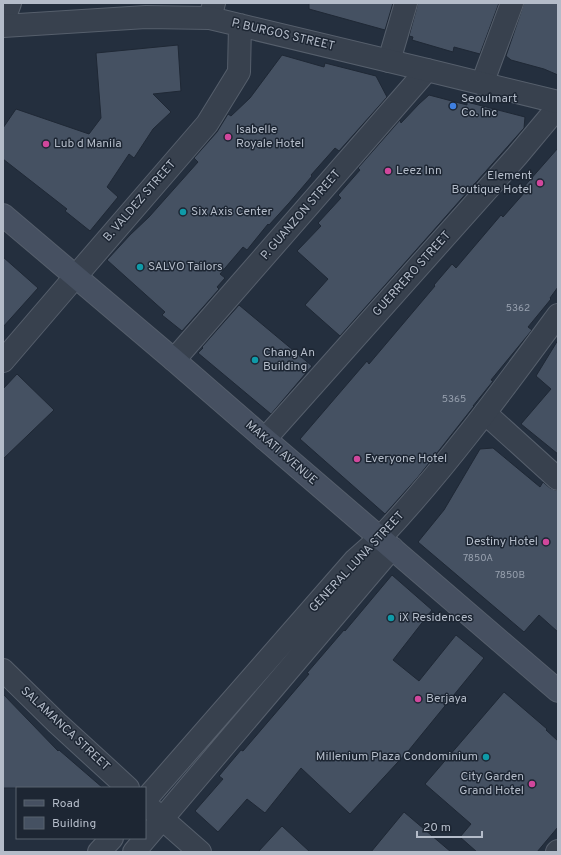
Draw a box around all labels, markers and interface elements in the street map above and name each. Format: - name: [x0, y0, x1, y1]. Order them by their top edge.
- street label: P. BURGOS STREET: [230, 15, 336, 55]
- place label: Seoulmart Co. Inc: [461, 91, 517, 121]
- marker: Seoulmart Co. Inc: [448, 101, 458, 111]
- place label: Isabelle Royale Hotel: [236, 122, 304, 152]
- marker: Isabelle Royale Hotel: [223, 132, 233, 142]
- place label: Lub d Manila: [54, 136, 122, 152]
- marker: Lub d Manila: [41, 139, 51, 149]
- street label: B. VALDEZ STREET: [100, 157, 180, 245]
- place label: Leez Inn: [396, 163, 442, 179]
- marker: Leez Inn: [383, 166, 393, 176]
- street label: P. GUANZON STREET: [257, 167, 345, 263]
- place label: Element Boutique Hotel: [451, 168, 532, 198]
- marker: Element Boutique Hotel: [535, 178, 545, 188]
- place label: Six Axis Center: [191, 204, 273, 220]
- marker: Six Axis Center: [178, 207, 188, 217]
- street label: GUERRERO STREET: [369, 228, 455, 320]
- place label: SALVO Tailors: [148, 259, 223, 275]
- marker: SALVO Tailors: [135, 262, 145, 272]
- house number: 5362: [506, 302, 530, 315]
- place label: Chang An Building: [263, 345, 315, 375]
- marker: Chang An Building: [250, 355, 260, 365]
- house number: 5365: [442, 393, 466, 406]
- street label: MAKATI AVENUE: [242, 417, 320, 489]
- place label: Everyone Hotel: [365, 451, 447, 467]
- marker: Everyone Hotel: [352, 454, 362, 464]
- street label: GENERAL LUNA STREET: [306, 508, 408, 616]
- place label: Destiny Hotel: [466, 534, 538, 550]
- marker: Destiny Hotel: [541, 537, 551, 547]
- house number: 7850A: [463, 552, 493, 565]
- house number: 7850B: [495, 569, 525, 582]
- place label: iX Residences: [399, 610, 473, 626]
- marker: iX Residences: [386, 613, 396, 623]
- street label: SALAMANCA STREET: [17, 683, 113, 775]
- place label: Berjaya: [426, 691, 467, 707]
- marker: Berjaya: [413, 694, 423, 704]
- place label: Millenium Plaza Condominium: [316, 749, 478, 765]
- marker: Millenium Plaza Condominium: [481, 752, 491, 762]
- place label: City Garden Grand Hotel: [459, 769, 524, 799]
- marker: City Garden Grand Hotel: [527, 779, 537, 789]
- legend: [16, 787, 146, 839]
- text: Road: [52, 796, 80, 812]
- scale bar: [417, 813, 482, 839]
- text: Building: [52, 816, 96, 832]
- text: 20 m: [423, 820, 451, 836]

